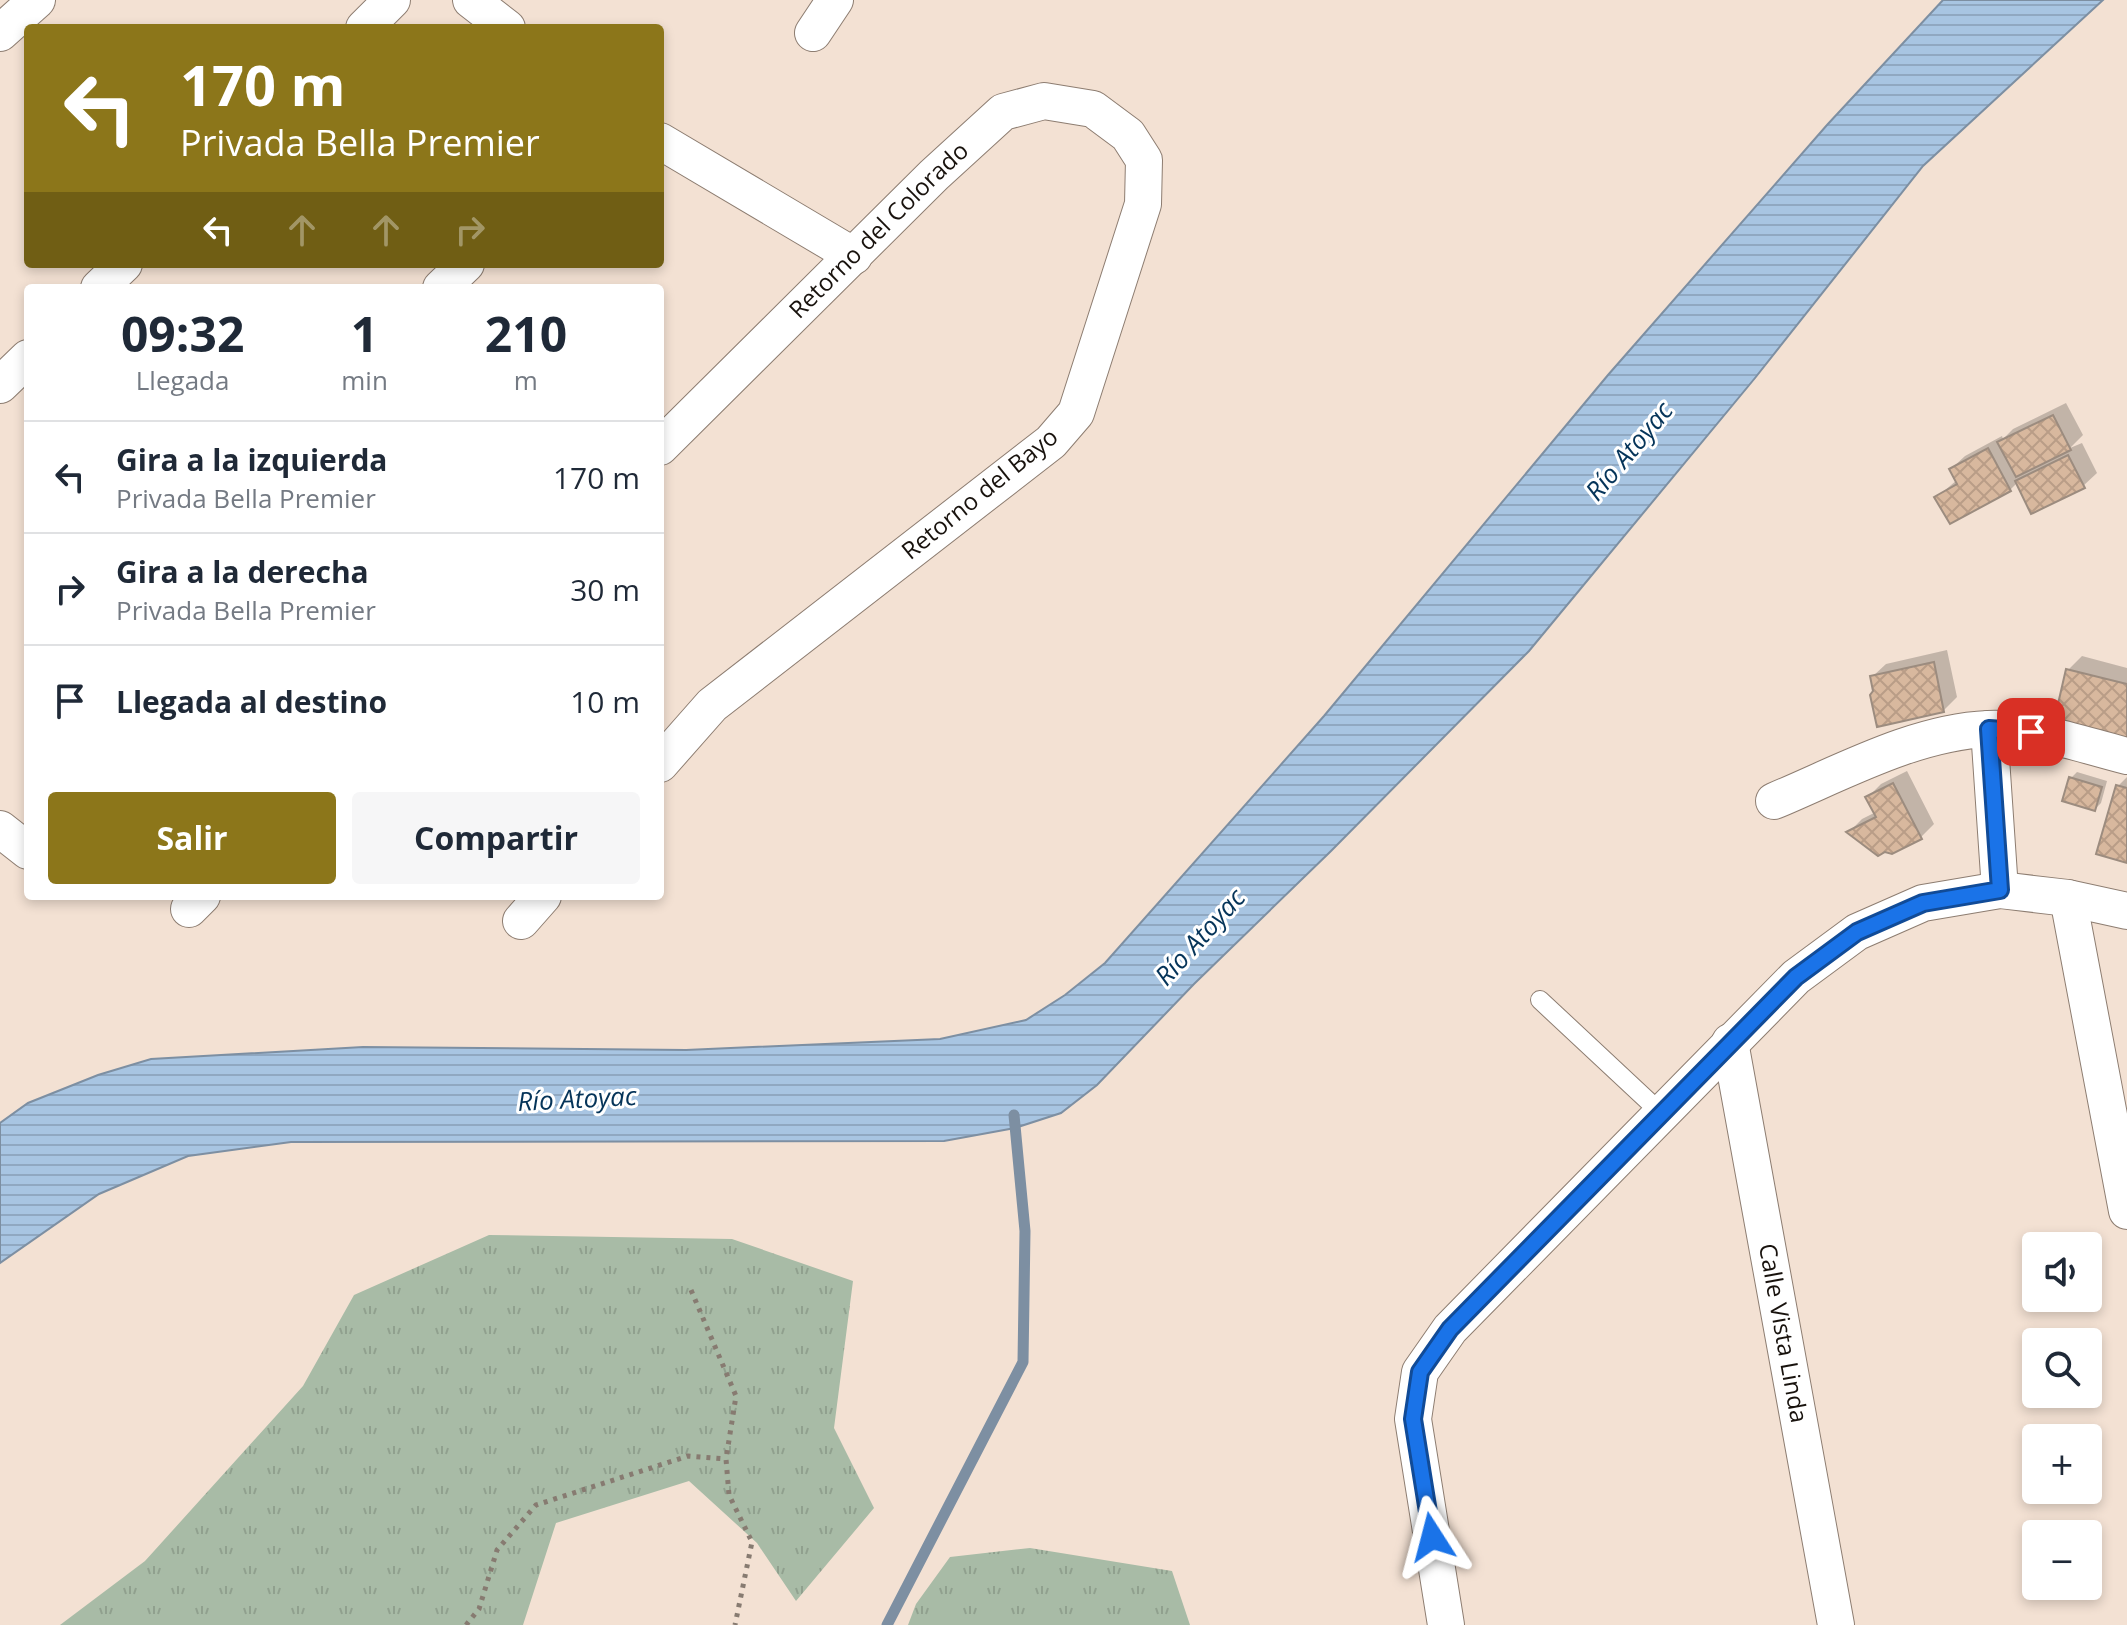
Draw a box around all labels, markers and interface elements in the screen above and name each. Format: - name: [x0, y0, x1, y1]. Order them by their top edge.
- text: 170 m: [180, 46, 346, 122]
- icon: left: [48, 56, 152, 160]
- text: Privada Bella Premier: [180, 118, 540, 167]
- street label: Retorno del Colorado: [781, 134, 975, 325]
- icon: left: [196, 208, 240, 252]
- icon: ahead: [280, 208, 324, 252]
- icon: ahead: [364, 208, 408, 252]
- icon: right: [448, 208, 492, 252]
- text: 09:32: [121, 301, 244, 366]
- text: 1: [351, 301, 378, 366]
- text: 210: [485, 301, 567, 366]
- text: Llegada: [136, 362, 229, 398]
- text: min: [341, 362, 388, 398]
- text: m: [514, 362, 538, 398]
- water label: Río Atoyac: [1576, 393, 1680, 508]
- street label: Retorno del Bayo: [894, 420, 1064, 566]
- text: Gira a la izquierda: [116, 439, 388, 480]
- icon: left: [48, 455, 92, 499]
- text: 170 m: [553, 457, 640, 498]
- text: Privada Bella Premier: [116, 480, 376, 516]
- text: Gira a la derecha: [116, 551, 369, 592]
- icon: right: [48, 567, 92, 611]
- text: 30 m: [570, 569, 640, 610]
- text: Privada Bella Premier: [116, 592, 376, 628]
- icon: arrive: [48, 679, 92, 723]
- text: Llegada al destino: [116, 681, 387, 722]
- text: 10 m: [570, 681, 640, 722]
- pin: [1997, 698, 2065, 766]
- icon: arrive: [2009, 710, 2053, 754]
- button: Salir: [48, 792, 336, 884]
- button: Compartir: [352, 792, 640, 884]
- water label: Río Atoyac: [1146, 880, 1253, 993]
- water label: Río Atoyac: [517, 1077, 638, 1119]
- map controls: [2022, 1232, 2102, 1600]
- button: sound: [2022, 1232, 2102, 1312]
- street label: Calle Vista Linda: [1752, 1241, 1817, 1425]
- button: search: [2022, 1328, 2102, 1408]
- button: +: [2022, 1424, 2102, 1504]
- position arrow: [1390, 1495, 1474, 1579]
- button: −: [2022, 1520, 2102, 1600]

